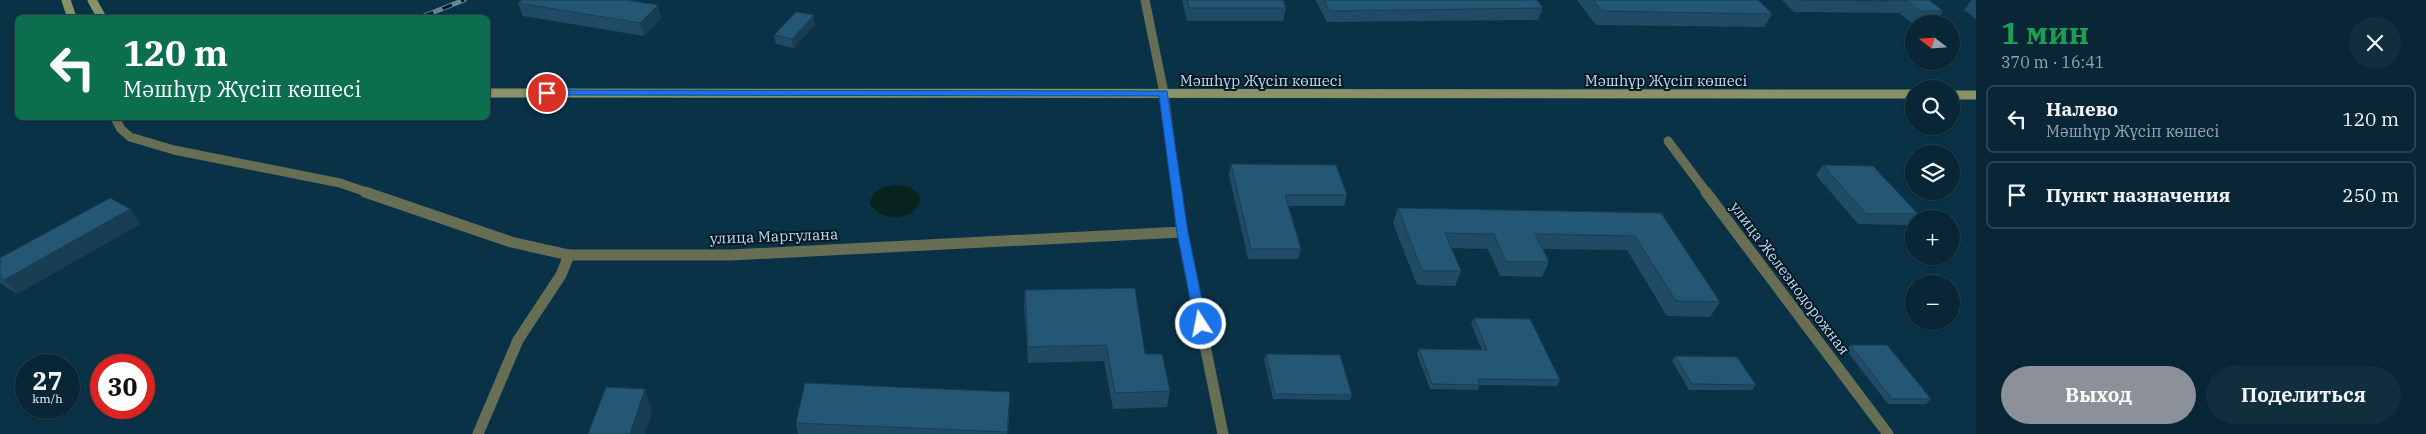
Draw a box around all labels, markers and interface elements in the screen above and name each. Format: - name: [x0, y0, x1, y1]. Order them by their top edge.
- text: 1 мин: [2001, 13, 2089, 52]
- north arrow: [1905, 15, 1960, 70]
- map controls: [1905, 15, 1960, 330]
- button: close: [2349, 17, 2401, 69]
- text: 120 m: [123, 30, 228, 76]
- icon: left: [40, 35, 105, 100]
- text: 370 m · 16:41: [2001, 52, 2104, 72]
- street label: Мәшһүр Жүсіп көшесі: [1180, 71, 1343, 90]
- street label: Мәшһүр Жүсіп көшесі: [1585, 71, 1748, 90]
- pin: [526, 72, 568, 114]
- text: Мәшһүр Жүсіп көшесі: [123, 74, 361, 103]
- icon: arrive: [533, 79, 561, 107]
- button: search: [1905, 80, 1960, 135]
- text: Налево: [2046, 97, 2118, 121]
- icon: left: [2003, 105, 2031, 133]
- text: 120 m: [2342, 107, 2399, 131]
- text: Мәшһүр Жүсіп көшесі: [2046, 121, 2219, 141]
- button: layers: [1905, 145, 1960, 200]
- icon: arrive: [2003, 181, 2031, 209]
- text: Пункт назначения: [2046, 183, 2230, 207]
- text: 250 m: [2342, 183, 2399, 207]
- street label: улица Железнодорожная: [1726, 198, 1854, 358]
- button: +: [1905, 210, 1960, 265]
- street label: улица Маргулана: [709, 224, 839, 248]
- button: −: [1905, 275, 1960, 330]
- position arrow: [1174, 297, 1226, 349]
- speed limit sign: 30: [90, 354, 155, 419]
- text: 27: [32, 364, 63, 397]
- button: Выход: [2001, 366, 2196, 424]
- button: Поделиться: [2206, 366, 2401, 424]
- text: km/h: [32, 391, 63, 406]

